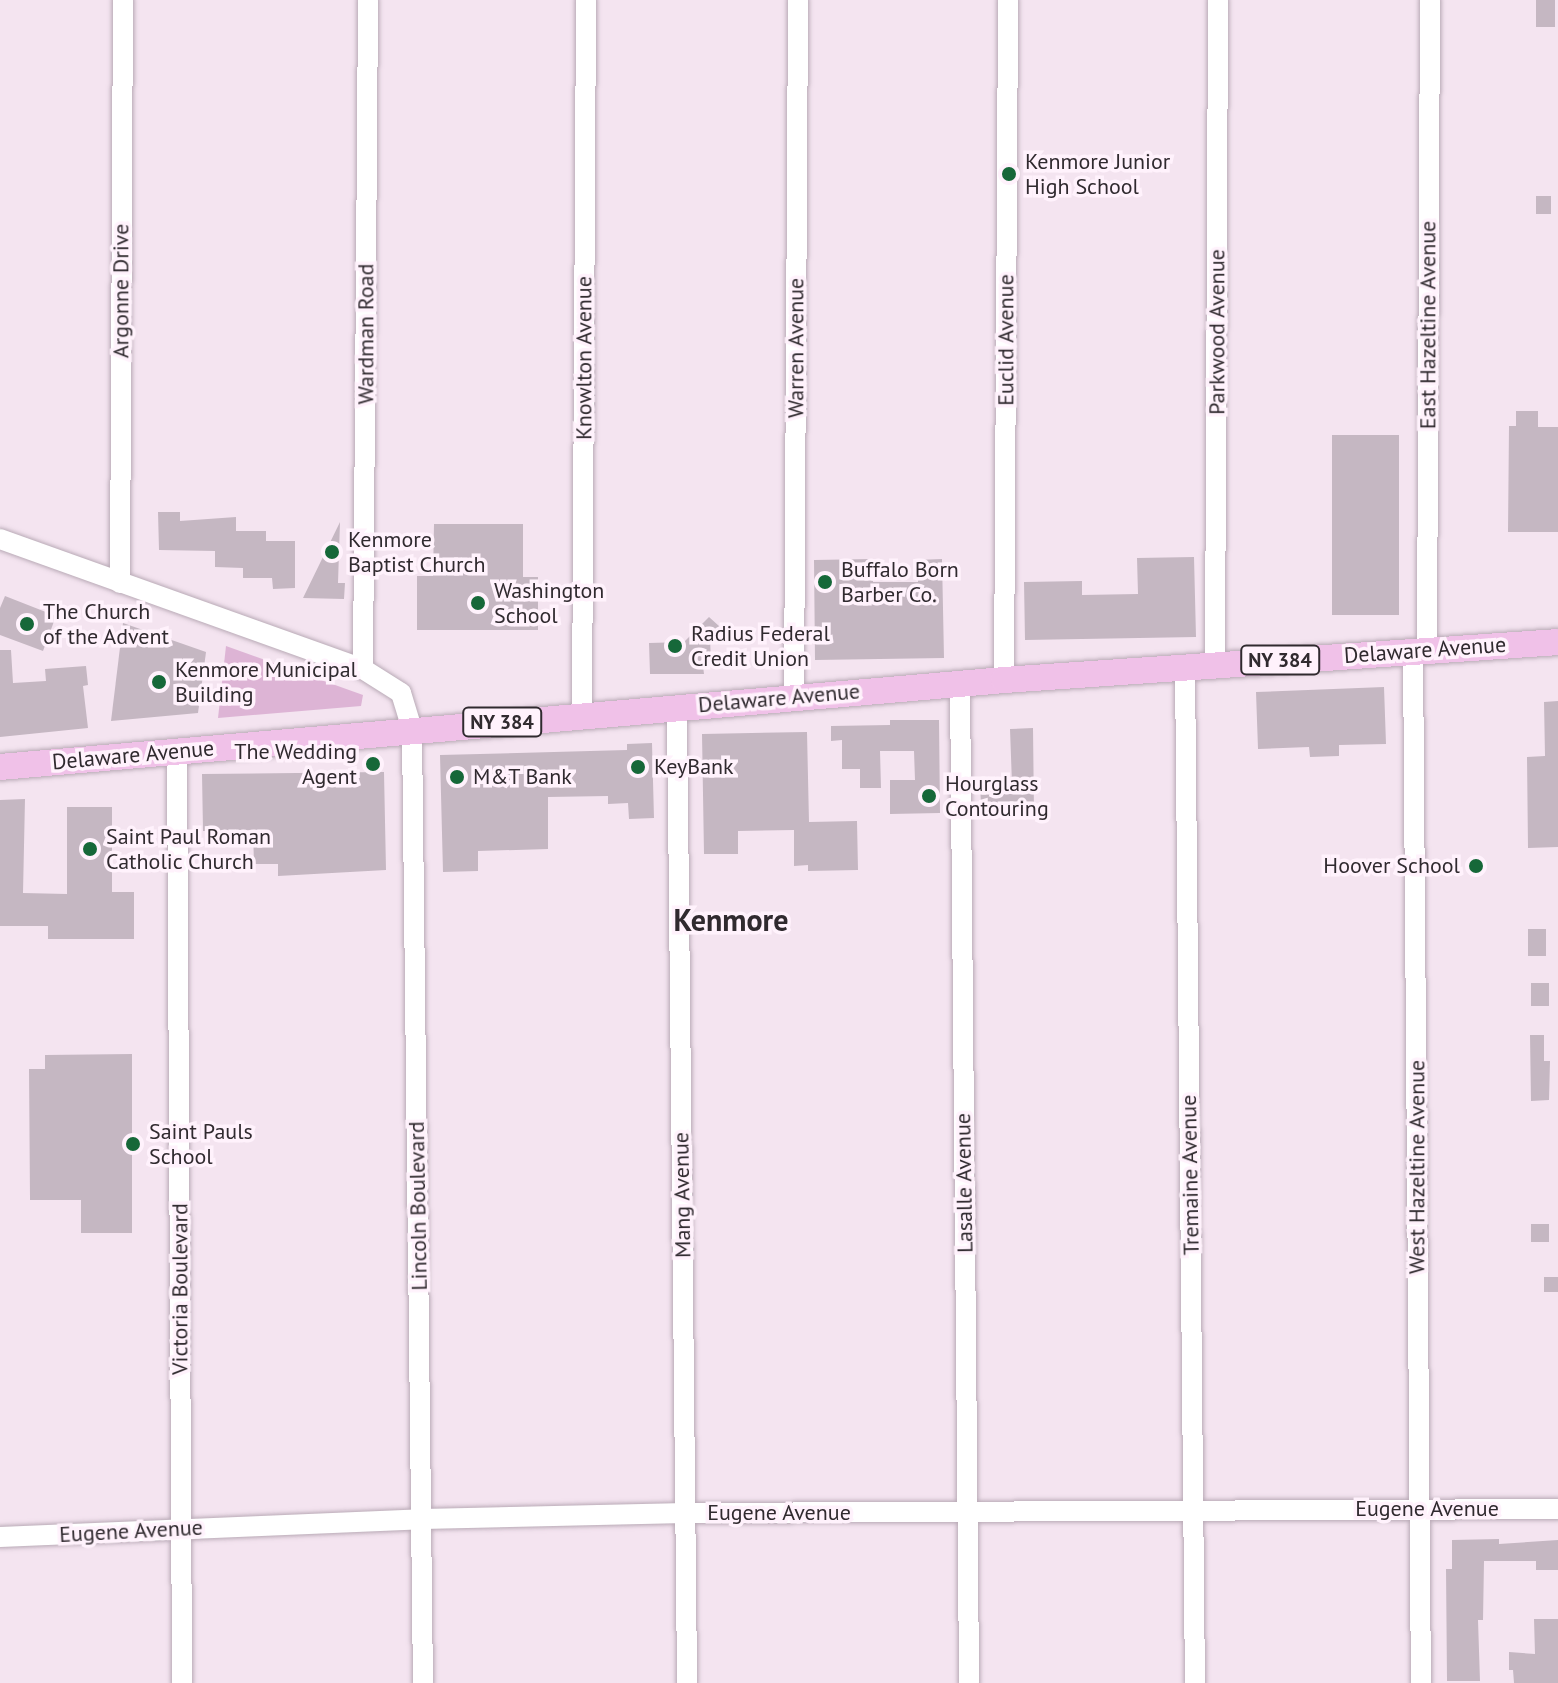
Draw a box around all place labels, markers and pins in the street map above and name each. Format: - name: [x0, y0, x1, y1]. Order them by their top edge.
- place label: Kenmore Junior High School: [1025, 148, 1170, 200]
- marker: Kenmore Junior High School: [1000, 165, 1018, 183]
- place label: Kenmore Baptist Church: [348, 526, 485, 578]
- marker: Kenmore Baptist Church: [323, 543, 341, 561]
- place label: Buffalo Born Barber Co.: [841, 556, 959, 608]
- marker: Buffalo Born Barber Co.: [816, 573, 834, 591]
- place label: Washington School: [494, 577, 604, 628]
- marker: Washington School: [469, 594, 487, 612]
- place label: The Church of the Advent: [43, 598, 170, 650]
- marker: The Church of the Advent: [18, 615, 36, 633]
- place label: Radius Federal Credit Union: [691, 620, 830, 672]
- marker: Radius Federal Credit Union: [666, 637, 684, 655]
- place label: Kenmore Municipal Building: [175, 656, 357, 708]
- marker: Kenmore Municipal Building: [150, 673, 168, 691]
- place label: The Wedding Agent: [234, 738, 357, 790]
- place label: KeyBank: [654, 754, 734, 780]
- marker: The Wedding Agent: [364, 755, 382, 773]
- marker: KeyBank: [629, 758, 647, 776]
- place label: M&T Bank: [473, 764, 573, 790]
- marker: M&T Bank: [448, 768, 466, 786]
- place label: Hourglass Contouring: [945, 770, 1049, 822]
- marker: Hourglass Contouring: [920, 787, 938, 805]
- place label: Saint Paul Roman Catholic Church: [106, 823, 271, 874]
- marker: Saint Paul Roman Catholic Church: [81, 840, 99, 858]
- place label: Hoover School: [1323, 853, 1460, 879]
- marker: Hoover School: [1467, 857, 1485, 875]
- place label: Saint Pauls School: [149, 1118, 253, 1170]
- marker: Saint Pauls School: [124, 1135, 142, 1153]

